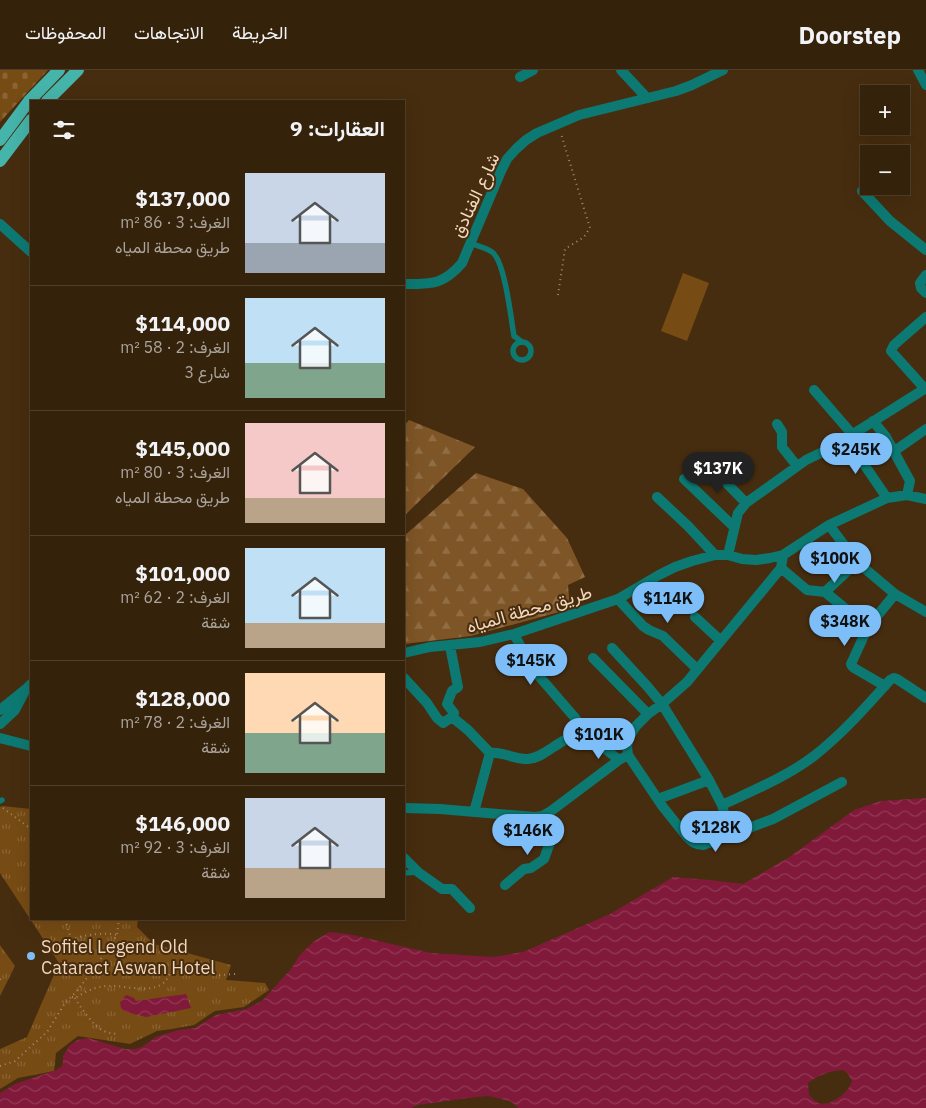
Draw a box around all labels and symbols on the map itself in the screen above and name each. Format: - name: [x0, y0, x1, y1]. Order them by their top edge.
- street label: شارع الفنادق: [445, 149, 505, 241]
- pin: $245K: [821, 432, 891, 475]
- pin: $137K: [683, 452, 753, 494]
- pin: $100K: [800, 542, 870, 584]
- street label: طريق محطة المياه: [464, 580, 594, 638]
- pin: $114K: [633, 582, 703, 624]
- pin: $348K: [810, 604, 880, 647]
- pin: $145K: [496, 644, 566, 686]
- pin: $101K: [564, 718, 634, 760]
- pin: $128K: [681, 810, 751, 853]
- pin: $146K: [493, 814, 563, 856]
- place label: Sofitel Legend Old Cataract Aswan Hotel: [41, 935, 215, 979]
- marker: Sofitel Legend Old Cataract Aswan Hotel: [25, 950, 37, 962]

